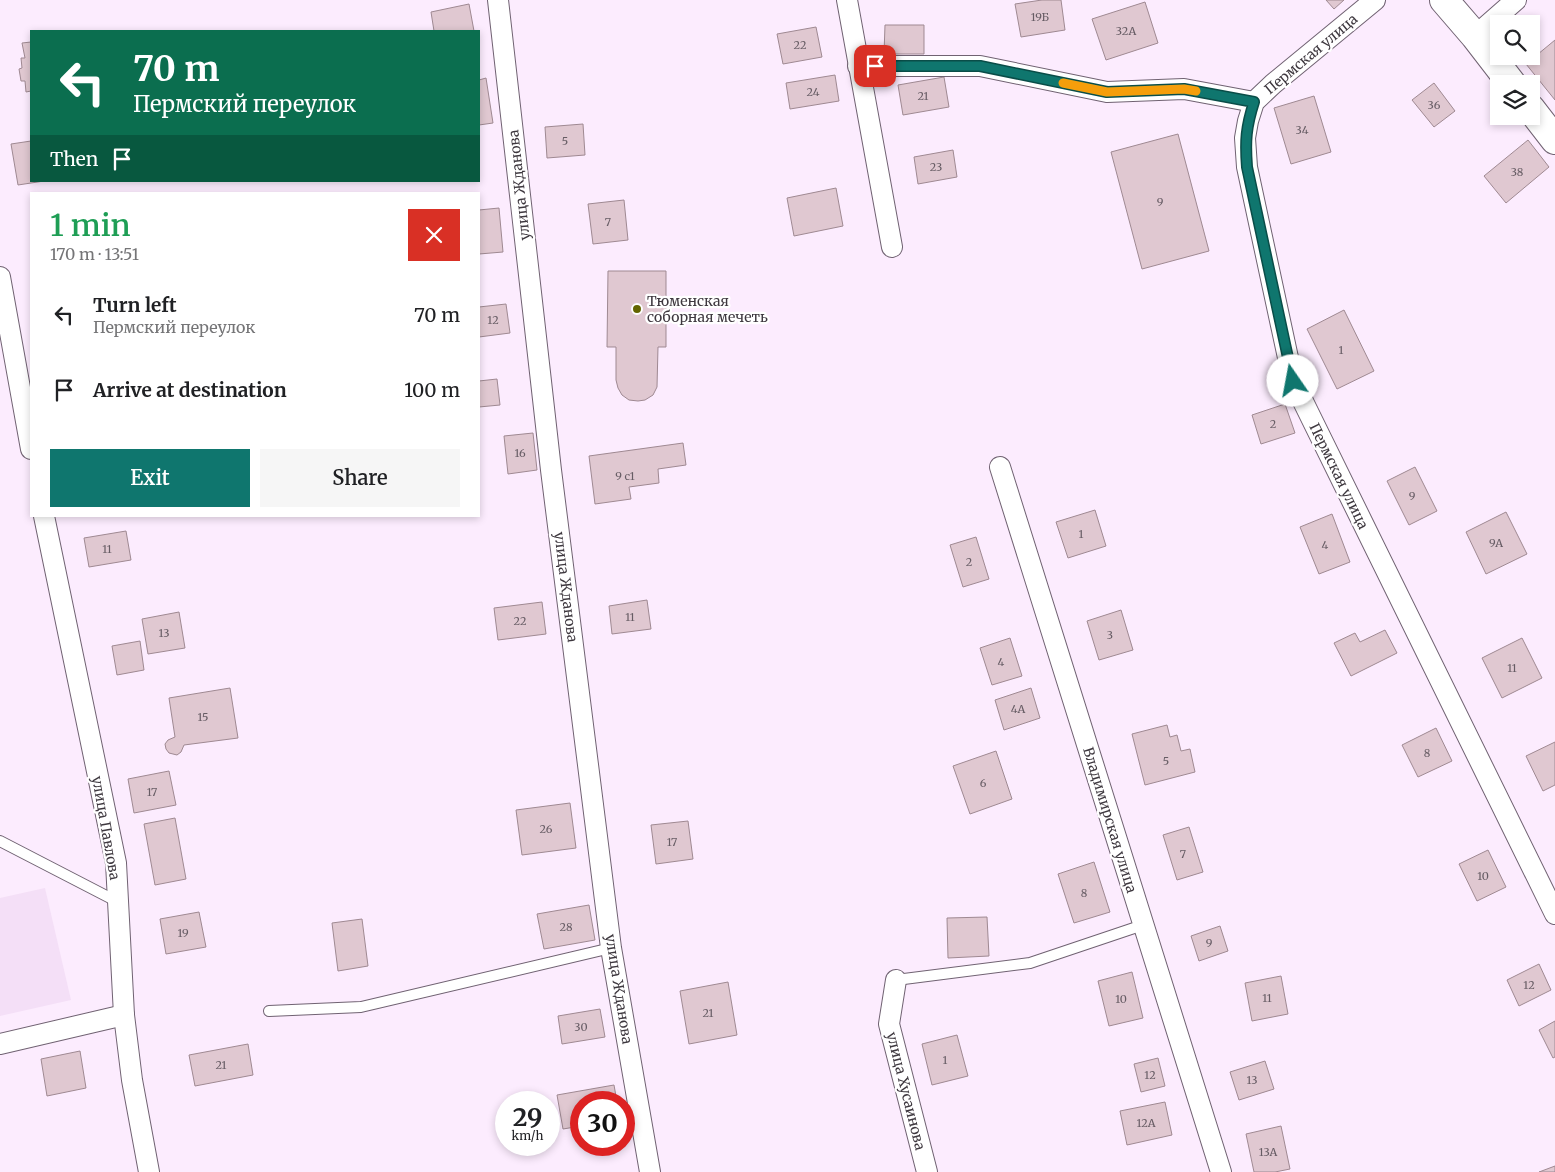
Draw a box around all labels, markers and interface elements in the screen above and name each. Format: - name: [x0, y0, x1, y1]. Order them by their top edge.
- house number: 19Б: [1031, 10, 1050, 24]
- street label: Пермская улица: [1261, 10, 1362, 98]
- map controls: [1490, 15, 1540, 125]
- button: search: [1490, 15, 1540, 65]
- house number: 32А: [1116, 24, 1136, 38]
- house number: 22: [794, 38, 806, 52]
- pin: [854, 45, 896, 87]
- text: 70 m: [133, 47, 220, 91]
- icon: left: [50, 50, 115, 115]
- icon: arrive: [861, 52, 889, 80]
- button: layers: [1490, 75, 1540, 125]
- house number: 24: [807, 85, 820, 99]
- house number: 21: [917, 89, 929, 103]
- text: Пермский переулок: [133, 90, 356, 118]
- house number: 36: [1428, 98, 1441, 112]
- house number: 34: [1296, 123, 1309, 137]
- street label: улица Жданова: [504, 128, 534, 241]
- house number: 5: [562, 134, 568, 148]
- icon: arrive: [108, 145, 136, 173]
- text: Then: [50, 147, 98, 171]
- house number: 23: [930, 160, 942, 174]
- house number: 38: [1511, 165, 1524, 179]
- house number: 9: [1157, 195, 1164, 209]
- text: 1 min: [50, 206, 131, 244]
- button: close: [408, 209, 460, 261]
- house number: 7: [605, 215, 611, 229]
- text: 170 m · 13:51: [50, 244, 139, 264]
- place label: Тюменская соборная мечеть: [647, 292, 768, 326]
- text: Turn left: [93, 293, 177, 317]
- icon: left: [50, 301, 78, 329]
- text: 70 m: [414, 303, 460, 327]
- marker: Тюменская соборная мечеть: [631, 303, 643, 315]
- house number: 12: [487, 313, 499, 327]
- text: Пермский переулок: [93, 317, 255, 337]
- house number: 1: [1339, 343, 1344, 357]
- position arrow: [1266, 354, 1318, 406]
- icon: arrive: [50, 376, 78, 404]
- text: Arrive at destination: [93, 378, 287, 402]
- text: 100 m: [404, 378, 460, 402]
- house number: 2: [1270, 417, 1276, 431]
- street label: Пермская улица: [1306, 420, 1373, 532]
- house number: 16: [514, 446, 526, 460]
- button: Exit: [50, 449, 250, 507]
- button: Share: [260, 449, 460, 507]
- house number: 9 с1: [615, 469, 635, 483]
- house number: 9: [1409, 489, 1416, 503]
- house number: 1: [1079, 527, 1084, 541]
- street label: улица Жданова: [550, 531, 582, 644]
- house number: 9А: [1489, 536, 1503, 550]
- house number: 4: [1322, 538, 1329, 552]
- house number: 11: [102, 542, 112, 556]
- house number: 2: [966, 555, 972, 569]
- house number: 11: [625, 610, 635, 624]
- house number: 22: [514, 614, 526, 628]
- house number: 13: [159, 626, 169, 640]
- house number: 3: [1107, 628, 1113, 642]
- house number: 4: [998, 655, 1005, 669]
- house number: 11: [1507, 661, 1517, 675]
- house number: 4А: [1011, 702, 1025, 716]
- house number: 15: [197, 710, 209, 724]
- street label: Владимирская улица: [1079, 745, 1141, 896]
- house number: 8: [1424, 746, 1431, 760]
- house number: 5: [1163, 754, 1169, 768]
- street label: улица Павлова: [88, 775, 124, 882]
- house number: 6: [980, 776, 987, 790]
- house number: 17: [147, 785, 157, 799]
- house number: 26: [540, 822, 553, 836]
- house number: 17: [667, 835, 677, 849]
- house number: 7: [1180, 847, 1186, 861]
- house number: 10: [1477, 869, 1489, 883]
- house number: 8: [1081, 886, 1088, 900]
- house number: 28: [560, 920, 573, 934]
- house number: 19: [177, 926, 189, 940]
- street label: улица Жданова: [601, 933, 637, 1046]
- house number: 9: [1206, 936, 1213, 950]
- house number: 12: [1523, 978, 1535, 992]
- house number: 11: [1262, 991, 1272, 1005]
- house number: 10: [1115, 992, 1127, 1006]
- house number: 21: [702, 1006, 714, 1020]
- house number: 30: [574, 1020, 588, 1034]
- street label: улица Хусаинова: [883, 1030, 930, 1152]
- house number: 1: [943, 1053, 948, 1067]
- house number: 21: [215, 1058, 227, 1072]
- house number: 12: [1144, 1068, 1156, 1082]
- house number: 13: [1247, 1073, 1257, 1087]
- speed limit sign: 30: [570, 1091, 635, 1156]
- text: 29: [513, 1101, 542, 1133]
- house number: 12А: [1136, 1116, 1156, 1130]
- text: km/h: [512, 1128, 543, 1143]
- house number: 13А: [1259, 1145, 1277, 1159]

